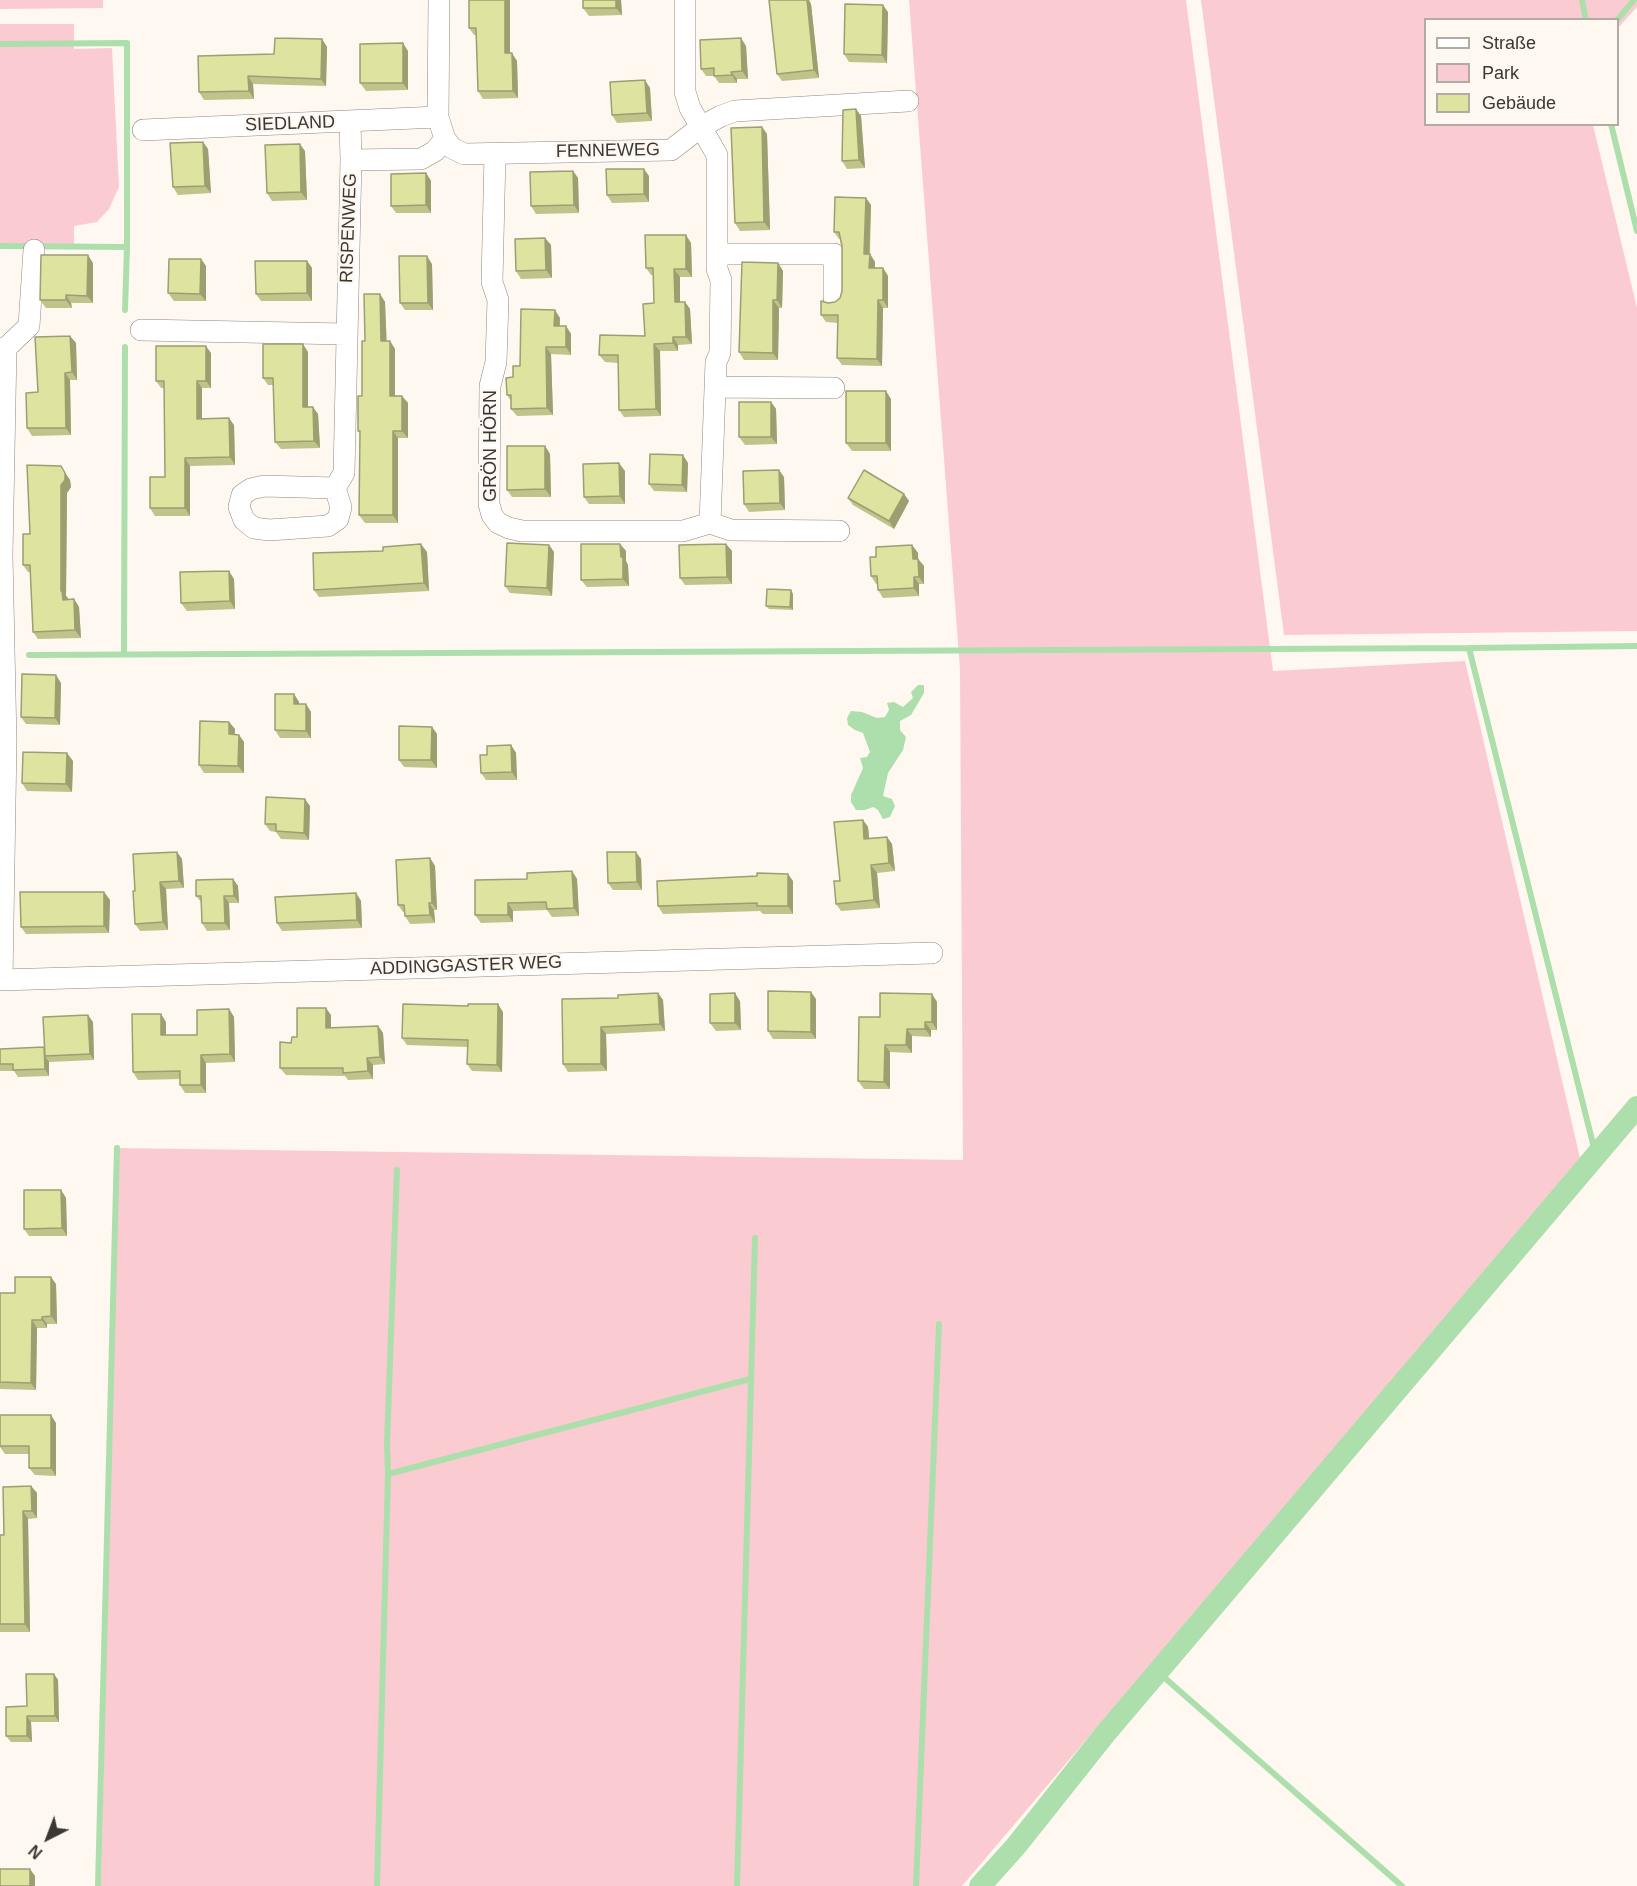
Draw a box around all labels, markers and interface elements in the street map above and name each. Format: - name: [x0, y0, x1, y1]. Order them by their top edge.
- legend: [1424, 18, 1619, 126]
- text: Straße: [1482, 33, 1536, 53]
- text: Park: [1482, 63, 1519, 83]
- text: Gebäude: [1482, 93, 1556, 113]
- street label: SIEDLAND: [245, 112, 335, 136]
- street label: FENNEWEG: [556, 139, 660, 163]
- street label: RISPENWEG: [336, 173, 362, 283]
- street label: GRÖN HÖRN: [480, 390, 502, 502]
- street label: ADDINGGASTER WEG: [370, 952, 562, 980]
- north arrow: [18, 1808, 78, 1868]
- text: N: [26, 1842, 46, 1862]

